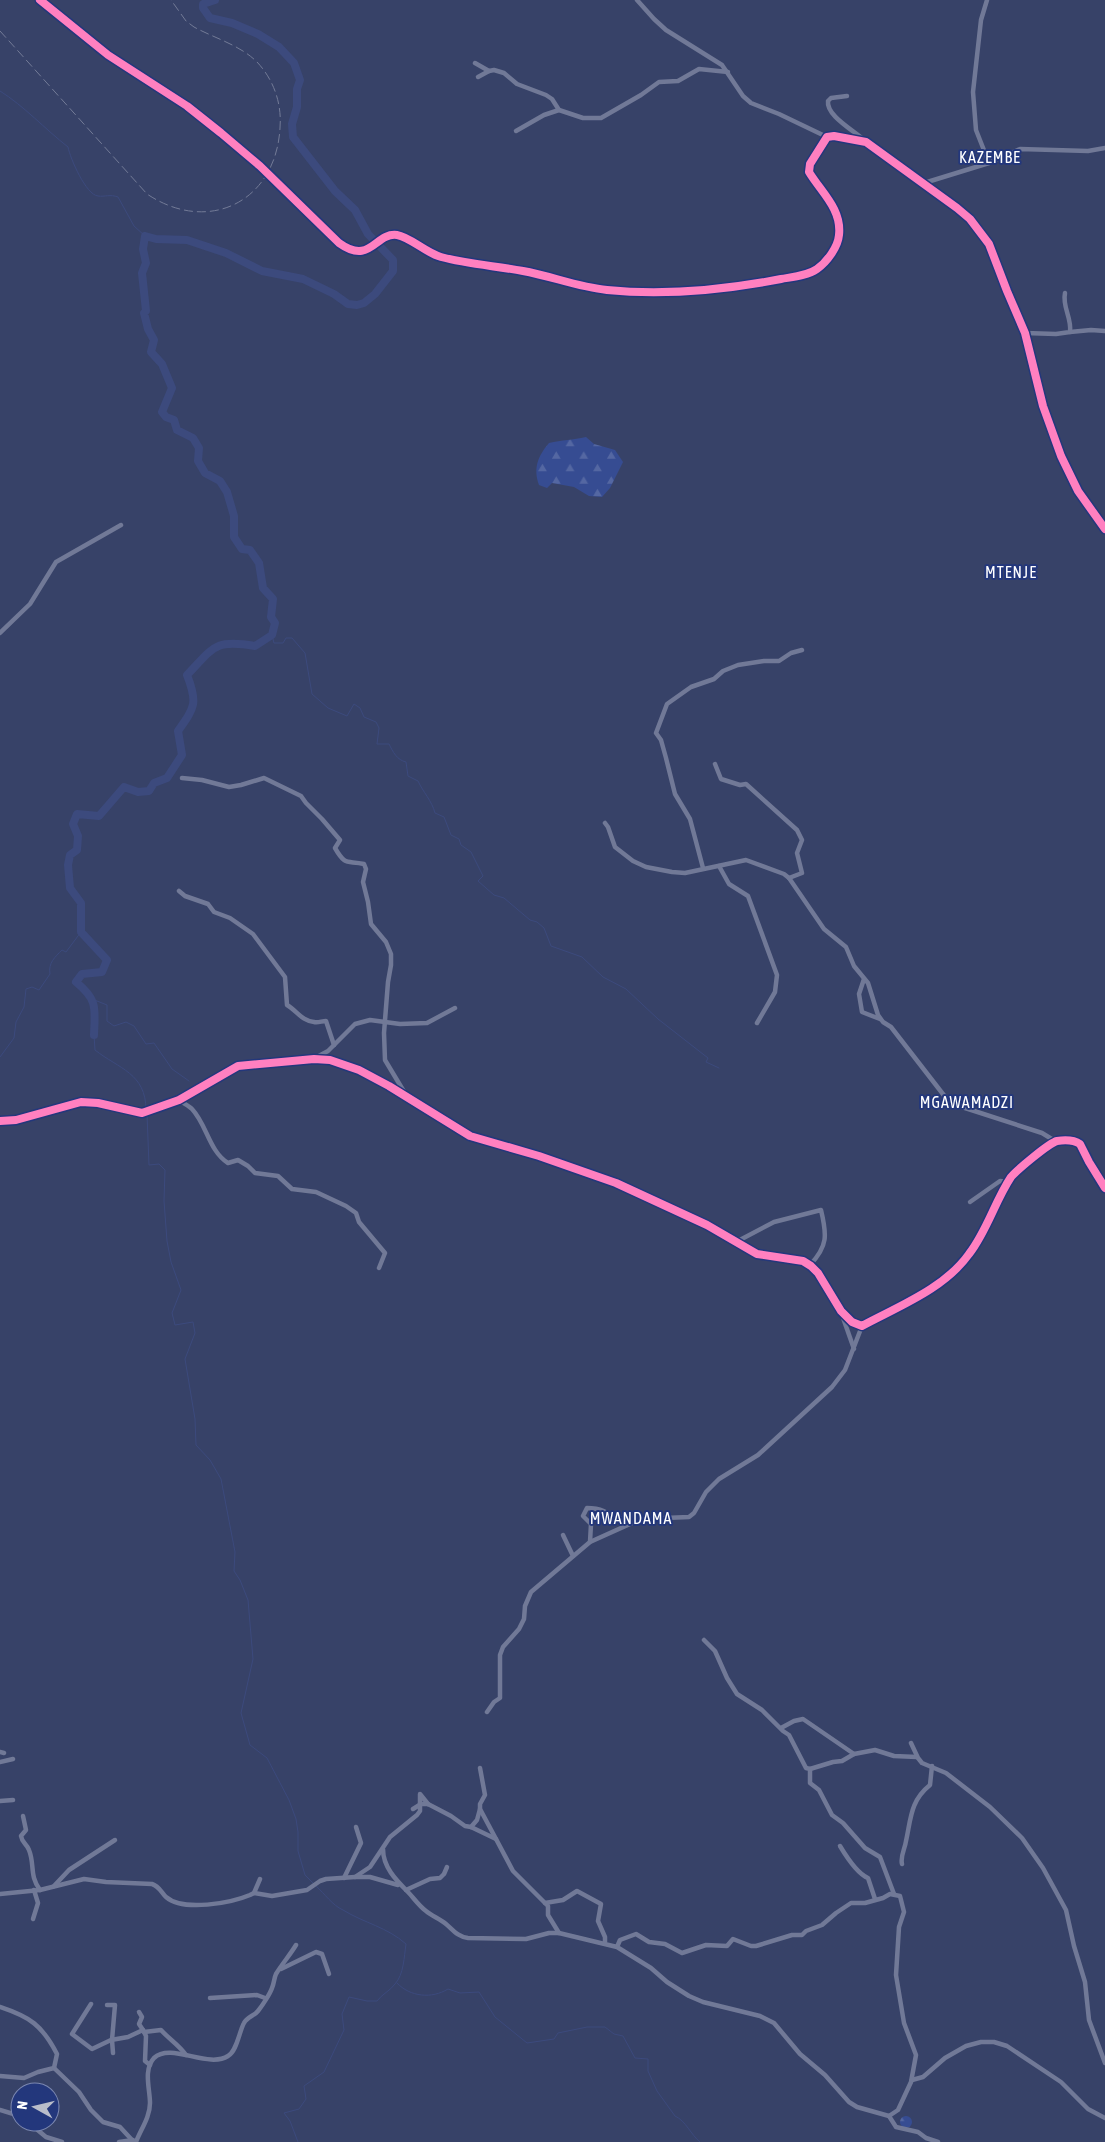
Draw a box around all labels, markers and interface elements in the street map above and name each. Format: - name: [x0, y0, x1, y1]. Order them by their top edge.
- district label: KAZEMBE: [959, 148, 1021, 166]
- district label: MTENJE: [985, 563, 1037, 581]
- district label: MGAWAMADZI: [920, 1093, 1014, 1111]
- district label: MWANDAMA: [590, 1509, 672, 1527]
- north arrow: [10, 2082, 60, 2132]
- text: N: [14, 2100, 31, 2110]

